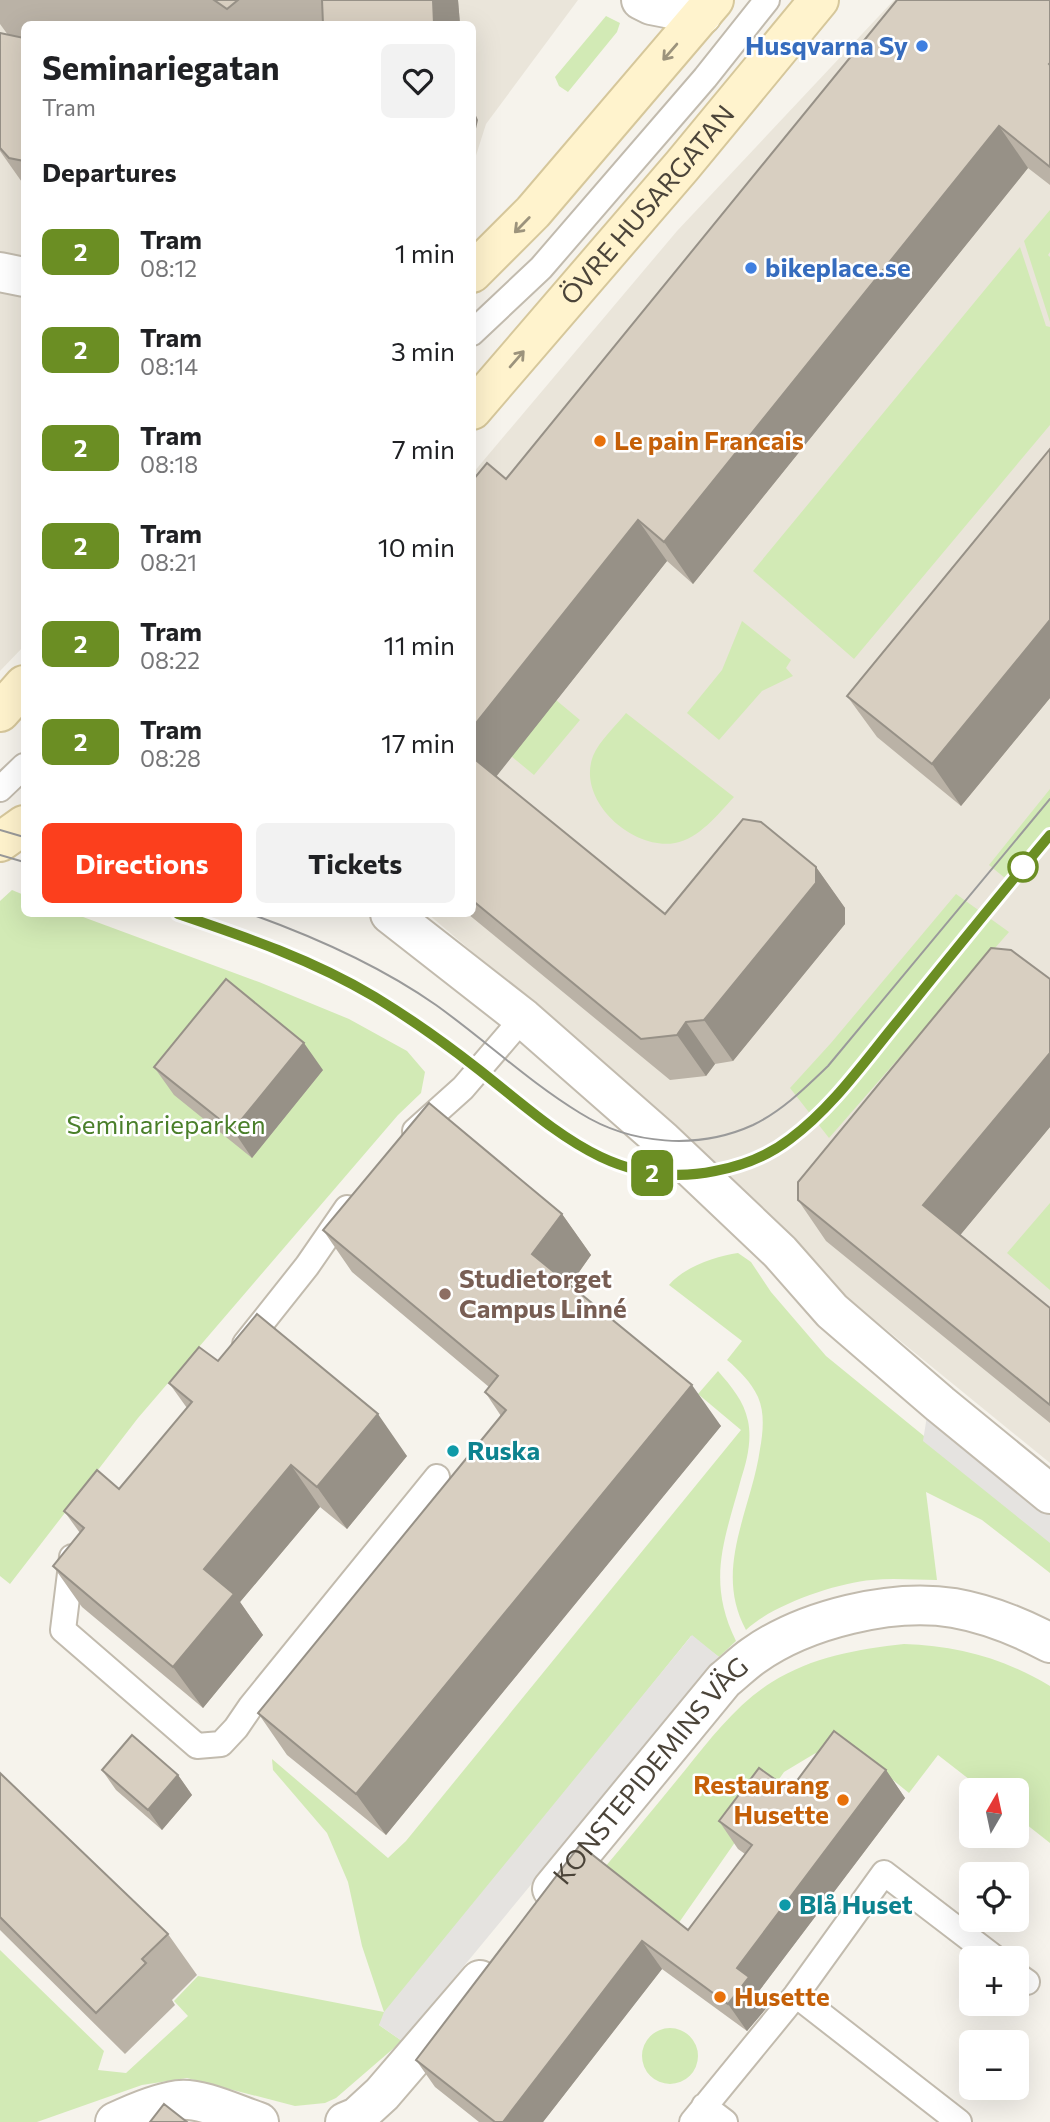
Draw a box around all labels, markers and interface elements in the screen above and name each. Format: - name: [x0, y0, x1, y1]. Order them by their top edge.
- place label: Husqvarna Sy: [745, 29, 908, 60]
- marker: Husqvarna Sy: [914, 38, 930, 54]
- one-way arrow: [662, 43, 678, 61]
- button: heart: [381, 44, 455, 118]
- text: Seminariegatan: [42, 46, 280, 87]
- text: Tram: [42, 93, 96, 121]
- street label: ÖVRE HUSARGATAN: [553, 98, 740, 310]
- text: Departures: [42, 156, 177, 187]
- one-way arrow: [513, 216, 530, 233]
- text: Tram: [140, 223, 202, 254]
- text: 2: [74, 237, 87, 266]
- text: 1 min: [395, 237, 455, 268]
- place label: bikeplace.se: [765, 251, 911, 282]
- text: 08:12: [140, 254, 197, 282]
- marker: bikeplace.se: [743, 260, 759, 276]
- text: Tram: [140, 321, 202, 352]
- text: 2: [74, 335, 87, 364]
- text: 3 min: [391, 335, 455, 366]
- one-way arrow: [509, 350, 525, 368]
- text: 08:14: [140, 352, 198, 380]
- text: Tram: [140, 419, 202, 450]
- place label: Le pain Francais: [614, 424, 804, 455]
- text: 2: [74, 433, 87, 462]
- text: 7 min: [392, 433, 455, 464]
- marker: Le pain Francais: [592, 433, 608, 449]
- text: 08:18: [140, 450, 198, 478]
- text: Tram: [140, 517, 202, 548]
- text: 2: [74, 531, 87, 560]
- text: 10 min: [378, 531, 455, 562]
- text: 08:21: [140, 548, 197, 576]
- text: Tram: [140, 615, 202, 646]
- text: 2: [74, 629, 87, 658]
- text: 11 min: [384, 629, 455, 660]
- text: 08:22: [140, 646, 200, 674]
- text: Tram: [140, 713, 202, 744]
- text: 2: [74, 727, 87, 756]
- text: 17 min: [381, 727, 455, 758]
- text: 08:28: [140, 744, 201, 772]
- button: Directions: [42, 823, 242, 903]
- button: Tickets: [256, 823, 455, 903]
- unlabelled marker: [1008, 852, 1038, 882]
- park label: Seminarieparken: [66, 1108, 266, 1139]
- line badge: 2: [629, 1150, 675, 1196]
- text: 2: [645, 1158, 659, 1187]
- place label: Studietorget Campus Linné: [459, 1262, 627, 1323]
- marker: Studietorget Campus Linné: [437, 1286, 453, 1302]
- place label: Ruska: [467, 1434, 540, 1465]
- marker: Ruska: [445, 1443, 461, 1459]
- street label: KONSTEPIDEMINS VÄG: [546, 1650, 754, 1890]
- place label: Restaurang Husette: [693, 1768, 829, 1829]
- north arrow: [959, 1778, 1029, 1848]
- map controls: [959, 1778, 1029, 2100]
- marker: Restaurang Husette: [835, 1792, 851, 1808]
- button: locate: [959, 1862, 1029, 1932]
- place label: Blå Huset: [799, 1888, 913, 1919]
- marker: Blå Huset: [777, 1897, 793, 1913]
- button: +: [959, 1946, 1029, 2016]
- place label: Husette: [734, 1980, 830, 2011]
- marker: Husette: [712, 1989, 728, 2005]
- button: −: [959, 2030, 1029, 2100]

